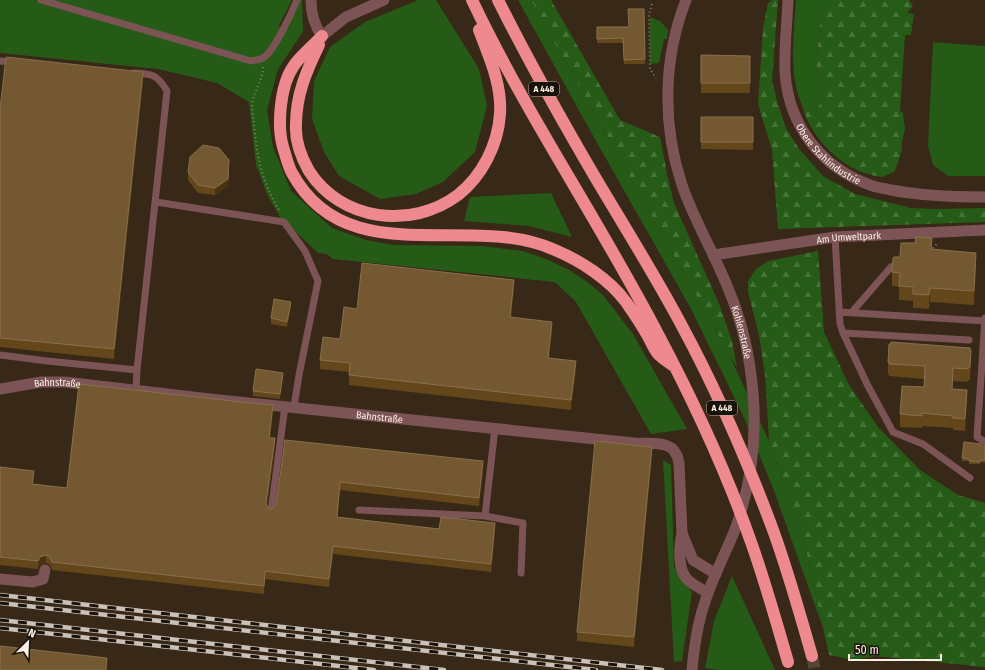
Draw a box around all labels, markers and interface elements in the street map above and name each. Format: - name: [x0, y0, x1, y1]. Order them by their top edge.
- road number: A 448: [529, 82, 559, 96]
- street label: Obere Stahlindustrie: [793, 122, 862, 187]
- street label: Am Umweltpark: [816, 230, 882, 247]
- street label: Kohlenstraße: [728, 304, 754, 360]
- street label: Bahnstraße: [33, 377, 81, 391]
- road number: A 448: [707, 401, 737, 415]
- street label: Bahnstraße: [355, 409, 403, 426]
- north arrow: [8, 622, 48, 662]
- text: N: [26, 626, 38, 641]
- scale bar: [849, 636, 941, 662]
- text: 50 m: [855, 643, 879, 657]

